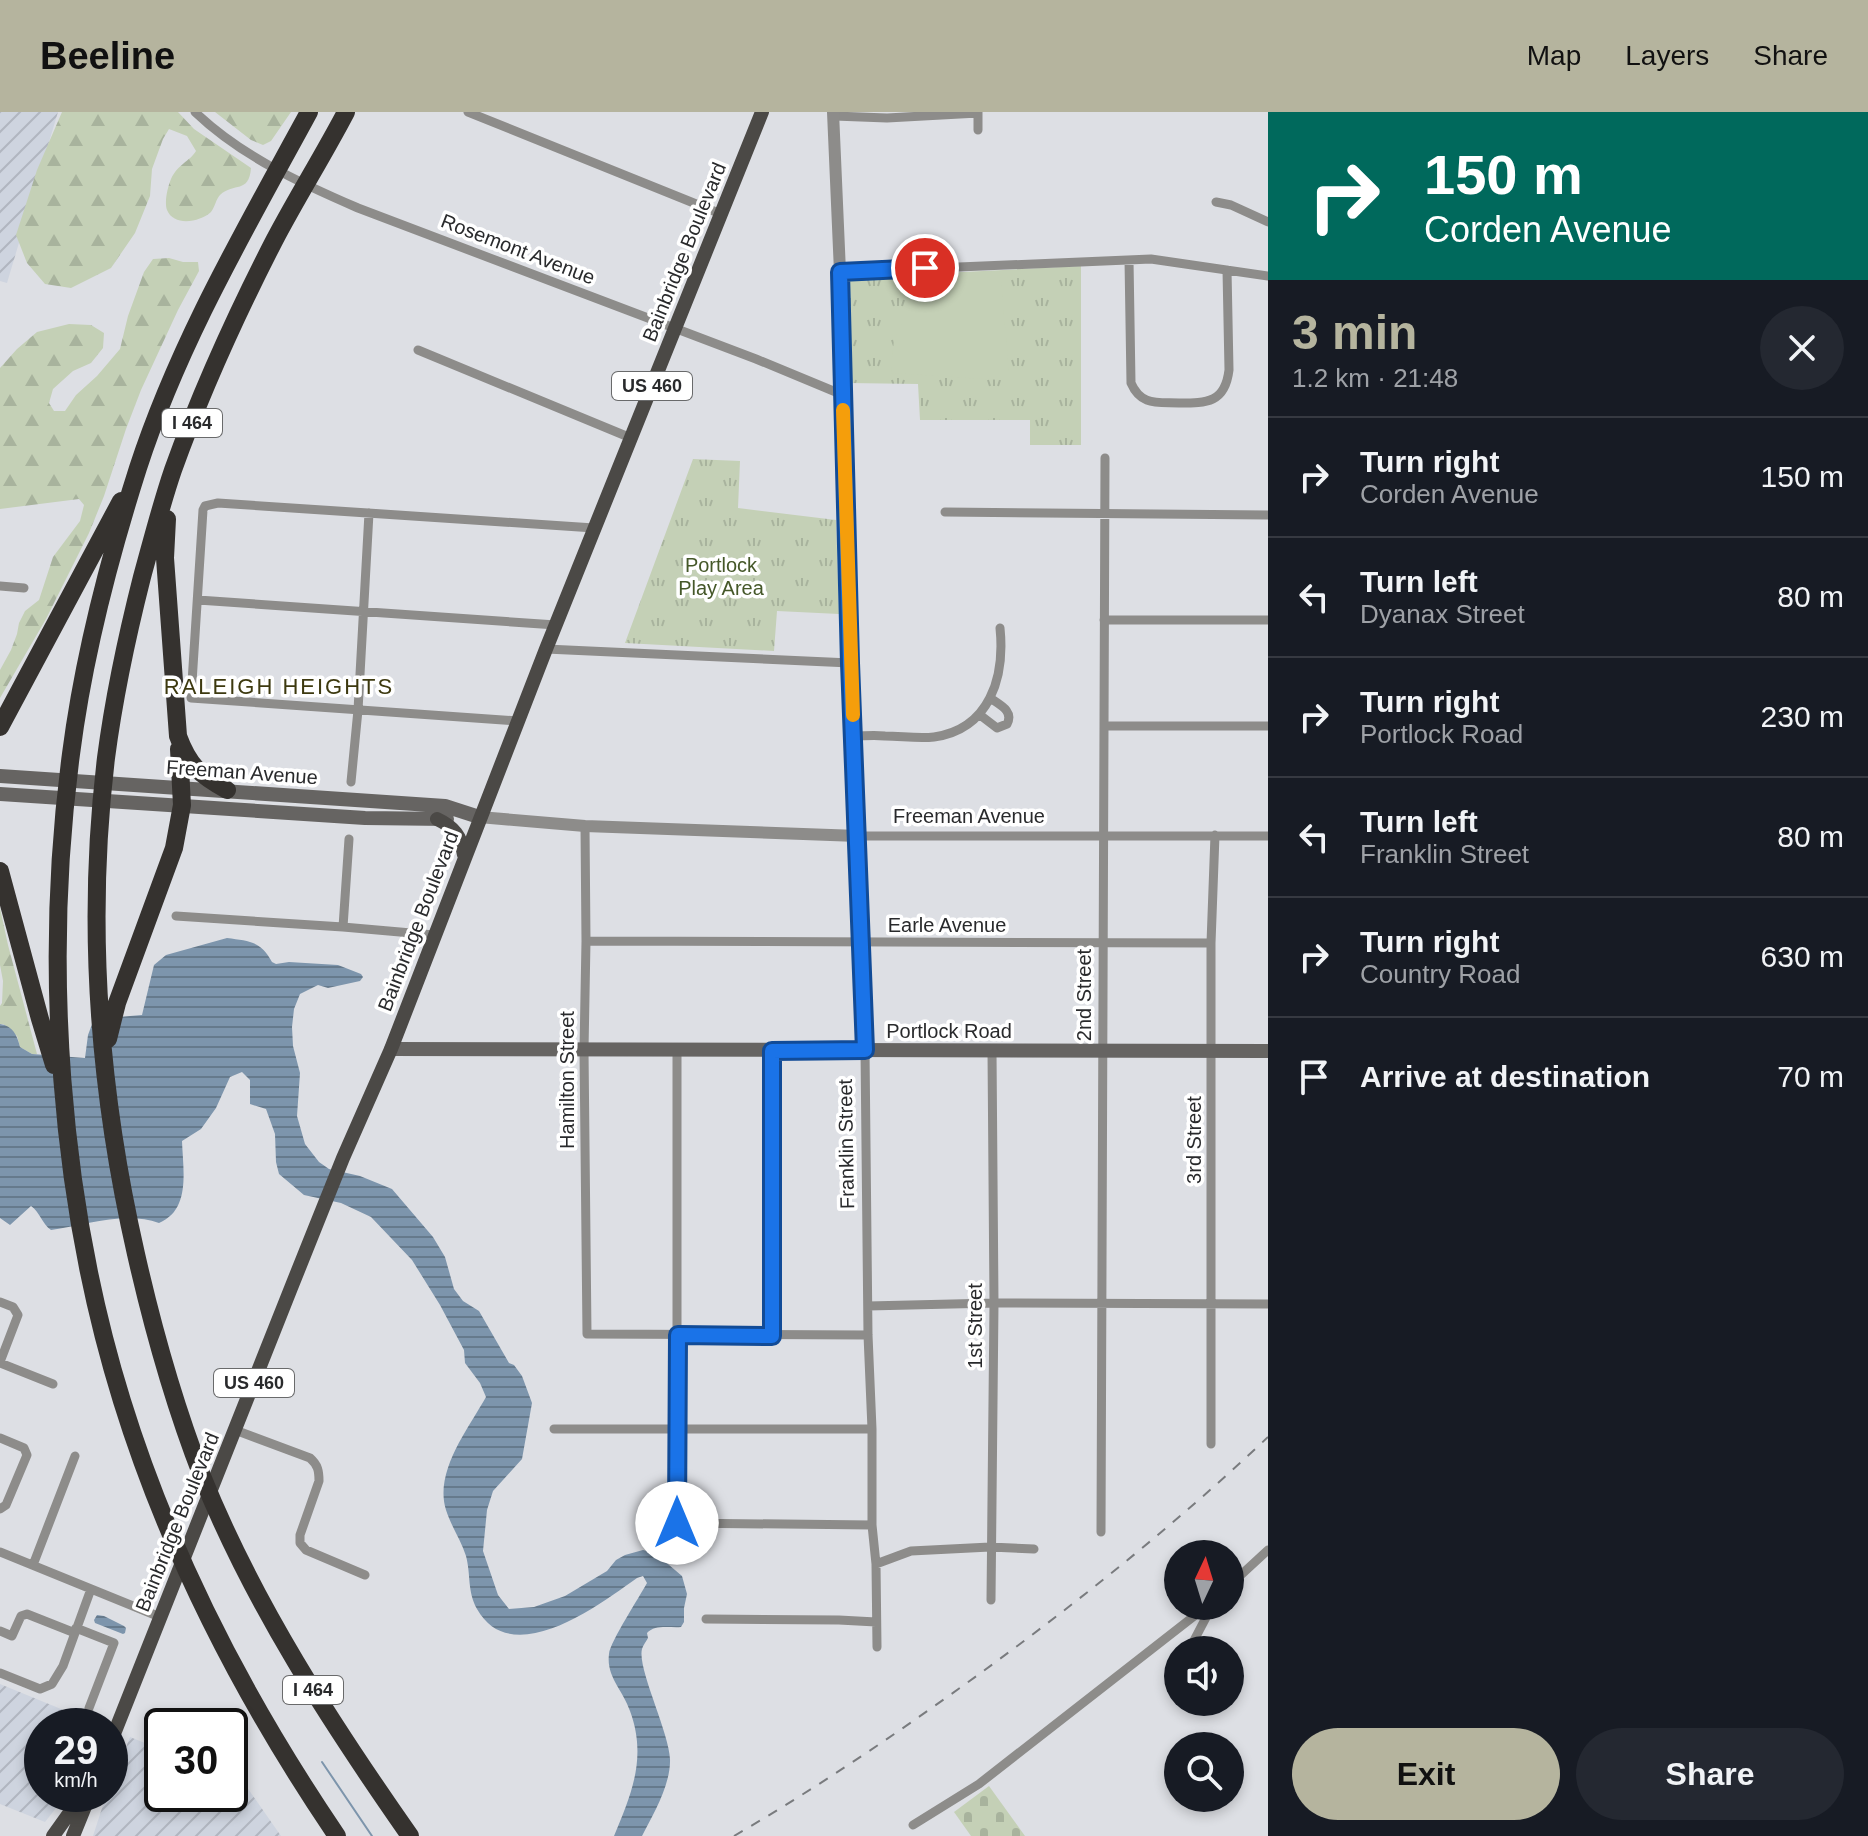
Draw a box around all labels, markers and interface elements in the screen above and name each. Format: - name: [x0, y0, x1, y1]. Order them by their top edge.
- text: Beeline: [40, 35, 175, 77]
- text: Map: [1527, 40, 1581, 71]
- text: Layers: [1625, 40, 1709, 71]
- text: Share: [1753, 40, 1828, 71]
- text: 150 m: [1424, 143, 1583, 206]
- icon: right: [1292, 144, 1396, 248]
- street label: Bainbridge Boulevard: [638, 159, 730, 345]
- text: Corden Avenue: [1424, 209, 1672, 250]
- street label: Rosemont Avenue: [438, 210, 598, 288]
- pin: [891, 234, 959, 302]
- icon: arrive: [903, 246, 947, 290]
- text: 3 min: [1292, 306, 1417, 359]
- button: close: [1760, 306, 1844, 390]
- text: 1.2 km · 21:48: [1292, 363, 1458, 393]
- road number: US 460: [612, 372, 692, 400]
- road number: I 464: [162, 409, 222, 437]
- text: Turn right: [1360, 445, 1499, 478]
- icon: right: [1292, 455, 1336, 499]
- text: 150 m: [1761, 460, 1844, 493]
- text: Corden Avenue: [1360, 479, 1539, 509]
- park label: Portlock Play Area: [678, 554, 765, 599]
- text: Turn left: [1360, 565, 1478, 598]
- icon: left: [1292, 575, 1336, 619]
- text: 80 m: [1777, 580, 1844, 613]
- text: Dyanax Street: [1360, 599, 1525, 629]
- district label: RALEIGH HEIGHTS: [164, 674, 394, 699]
- text: Turn right: [1360, 685, 1499, 718]
- icon: right: [1292, 695, 1336, 739]
- text: 230 m: [1761, 700, 1844, 733]
- text: Portlock Road: [1360, 719, 1523, 749]
- street label: Freeman Avenue: [165, 756, 319, 788]
- street label: Freeman Avenue: [893, 805, 1045, 827]
- text: Turn left: [1360, 805, 1478, 838]
- icon: left: [1292, 815, 1336, 859]
- text: 80 m: [1777, 820, 1844, 853]
- street label: Bainbridge Boulevard: [373, 828, 463, 1014]
- text: Franklin Street: [1360, 839, 1529, 869]
- street label: Earle Avenue: [888, 914, 1006, 936]
- text: Turn right: [1360, 925, 1499, 958]
- icon: right: [1292, 935, 1336, 979]
- text: 630 m: [1761, 940, 1844, 973]
- street label: 2nd Street: [1073, 948, 1095, 1041]
- text: Country Road: [1360, 959, 1520, 989]
- street label: Hamilton Street: [556, 1011, 578, 1149]
- street label: Portlock Road: [886, 1020, 1012, 1042]
- icon: arrive: [1292, 1055, 1336, 1099]
- text: Arrive at destination: [1360, 1060, 1650, 1093]
- text: 70 m: [1777, 1060, 1844, 1093]
- street label: Franklin Street: [834, 1078, 858, 1209]
- street label: 3rd Street: [1183, 1096, 1205, 1184]
- street label: 1st Street: [964, 1283, 986, 1369]
- road number: US 460: [214, 1369, 294, 1397]
- street label: Bainbridge Boulevard: [131, 1429, 223, 1615]
- position arrow: [635, 1481, 719, 1565]
- north arrow: [1164, 1540, 1244, 1620]
- map controls: [1164, 1540, 1244, 1812]
- button: sound: [1164, 1636, 1244, 1716]
- road number: I 464: [283, 1676, 343, 1704]
- speed limit sign: 30: [144, 1708, 248, 1812]
- text: 29: [54, 1728, 98, 1772]
- button: Exit: [1292, 1728, 1560, 1820]
- button: Share: [1576, 1728, 1844, 1820]
- button: search: [1164, 1732, 1244, 1812]
- text: km/h: [54, 1769, 98, 1791]

